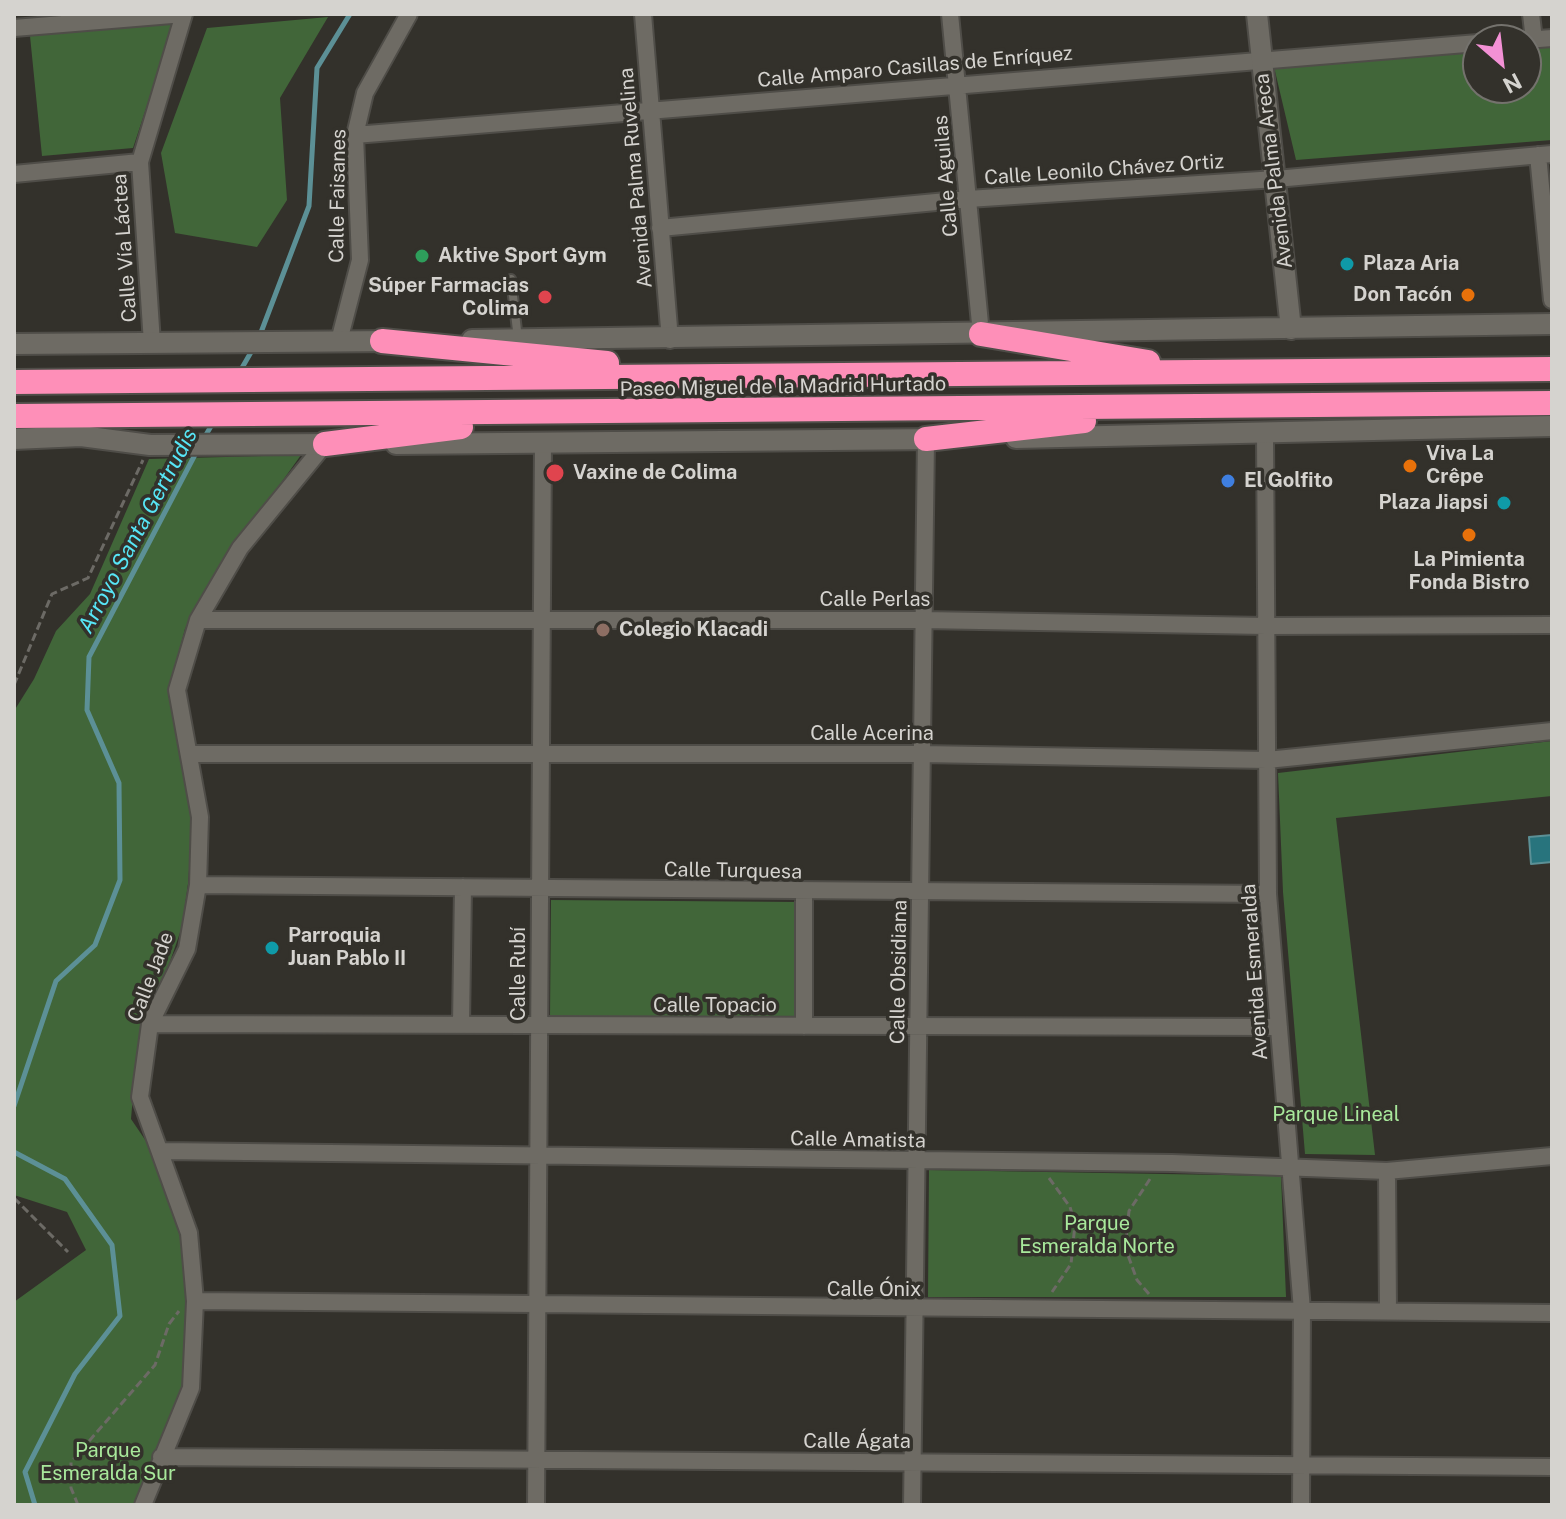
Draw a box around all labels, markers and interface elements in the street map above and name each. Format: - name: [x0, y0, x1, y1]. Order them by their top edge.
- north arrow: [1462, 24, 1542, 104]
- street label: Calle Amparo Casillas de Enríquez: [756, 41, 1074, 93]
- street label: Avenida Palma Ruvelina: [614, 67, 658, 289]
- text: N: [1499, 68, 1526, 99]
- street label: Avenida Palma Areca: [1250, 72, 1298, 270]
- street label: Calle Aguilas: [929, 114, 963, 238]
- street label: Calle Faisanes: [325, 129, 351, 263]
- street label: Calle Leonilo Chávez Ortiz: [983, 150, 1225, 190]
- street label: Calle Vía Láctea: [108, 173, 142, 323]
- place label: Aktive Sport Gym: [438, 244, 607, 268]
- marker: Aktive Sport Gym: [413, 247, 431, 265]
- place label: Plaza Aria: [1363, 252, 1459, 276]
- marker: Plaza Aria: [1338, 255, 1356, 273]
- place label: Súper Farmacias Colima: [368, 274, 529, 321]
- place label: Don Tacón: [1353, 283, 1452, 307]
- marker: Don Tacón: [1459, 286, 1477, 304]
- marker: Súper Farmacias Colima: [536, 288, 554, 306]
- street label: Paseo Miguel de la Madrid Hurtado: [619, 372, 947, 402]
- water label: Arroyo Santa Gertrudis: [73, 424, 203, 638]
- place label: Viva La Crêpe: [1426, 442, 1494, 489]
- marker: Viva La Crêpe: [1401, 457, 1419, 475]
- place label: Vaxine de Colima: [573, 461, 737, 485]
- marker: Vaxine de Colima: [544, 462, 566, 484]
- place label: El Golfito: [1244, 469, 1333, 493]
- marker: El Golfito: [1219, 472, 1237, 490]
- place label: Plaza Jiapsi: [1379, 491, 1488, 515]
- marker: Plaza Jiapsi: [1495, 494, 1513, 512]
- marker: La Pimienta Fonda Bistro: [1460, 526, 1478, 544]
- place label: La Pimienta Fonda Bistro: [1409, 548, 1529, 595]
- street label: Calle Perlas: [820, 588, 930, 612]
- place label: Colegio Klacadi: [619, 618, 768, 642]
- marker: Colegio Klacadi: [594, 621, 612, 639]
- street label: Calle Acerina: [810, 722, 934, 746]
- street label: Calle Turquesa: [664, 858, 802, 884]
- street label: Avenida Esmeralda: [1237, 883, 1273, 1061]
- street label: Calle Obsidiana: [886, 900, 912, 1044]
- place label: Parroquia Juan Pablo II: [288, 924, 406, 971]
- street label: Calle Rubí: [507, 927, 531, 1021]
- street label: Calle Jade: [123, 929, 179, 1025]
- marker: Parroquia Juan Pablo II: [263, 939, 281, 957]
- street label: Calle Topacio: [653, 994, 777, 1018]
- park label: Parque Lineal: [1272, 1103, 1400, 1127]
- street label: Calle Amatista: [790, 1127, 926, 1153]
- park label: Parque Esmeralda Norte: [1019, 1212, 1175, 1259]
- street label: Calle Ónix: [827, 1278, 921, 1302]
- street label: Calle Ágata: [803, 1430, 911, 1454]
- park label: Parque Esmeralda Sur: [40, 1439, 176, 1486]

